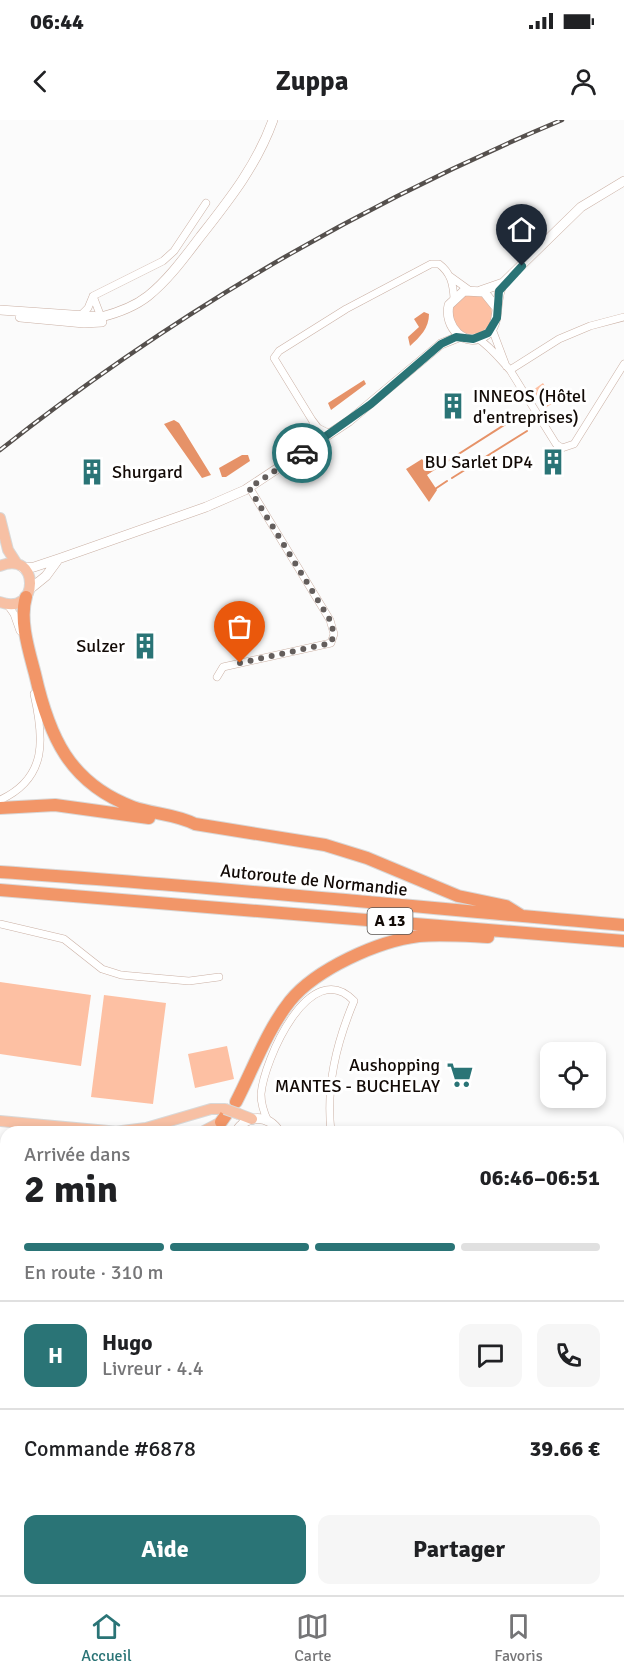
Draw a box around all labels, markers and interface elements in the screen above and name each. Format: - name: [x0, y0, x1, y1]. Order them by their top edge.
- text: 06:44: [30, 8, 84, 35]
- icon: back: [24, 65, 57, 98]
- text: Zuppa: [276, 65, 348, 98]
- icon: person: [567, 65, 600, 98]
- pin: [496, 204, 547, 266]
- icon: home: [505, 213, 538, 246]
- place label: INNEOS (Hôtel d'entreprises): [473, 385, 586, 428]
- building icon: INNEOS (Hôtel d'entreprises): [438, 391, 468, 421]
- courier: [272, 423, 332, 483]
- icon: car: [286, 437, 319, 470]
- building icon: BU Sarlet DP4: [538, 447, 568, 477]
- place label: BU Sarlet DP4: [424, 451, 533, 473]
- building icon: Shurgard: [77, 457, 107, 487]
- place label: Shurgard: [112, 461, 183, 483]
- pin: [214, 601, 265, 663]
- icon: bag: [223, 610, 256, 643]
- building icon: Sulzer: [130, 631, 160, 661]
- place label: Sulzer: [76, 635, 125, 657]
- street label: Autoroute de Normandie: [219, 859, 409, 901]
- road number: A 13: [368, 908, 412, 934]
- map controls: [540, 1042, 606, 1108]
- button: locate: [540, 1042, 606, 1108]
- place label: Aushopping MANTES - BUCHELAY: [275, 1054, 440, 1097]
- supermarket icon: Aushopping MANTES - BUCHELAY: [445, 1060, 475, 1090]
- text: Arrivée dans: [24, 1142, 130, 1167]
- text: 06:46–06:51: [480, 1164, 600, 1191]
- text: 2 min: [24, 1165, 118, 1213]
- text: En route · 310 m: [24, 1260, 163, 1285]
- button: chat: [459, 1324, 522, 1387]
- button: phone: [537, 1324, 600, 1387]
- text: Hugo: [102, 1329, 152, 1356]
- text: H: [48, 1342, 63, 1369]
- text: Livreur · 4.4: [102, 1356, 203, 1381]
- text: Commande #6878: [24, 1435, 196, 1462]
- text: 39.66 €: [529, 1435, 600, 1462]
- button: Aide: [24, 1515, 306, 1584]
- button: Partager: [318, 1515, 600, 1584]
- tab: Accueil: [81, 1610, 132, 1666]
- tab: Carte: [294, 1610, 332, 1666]
- tab: Favoris: [494, 1610, 543, 1666]

